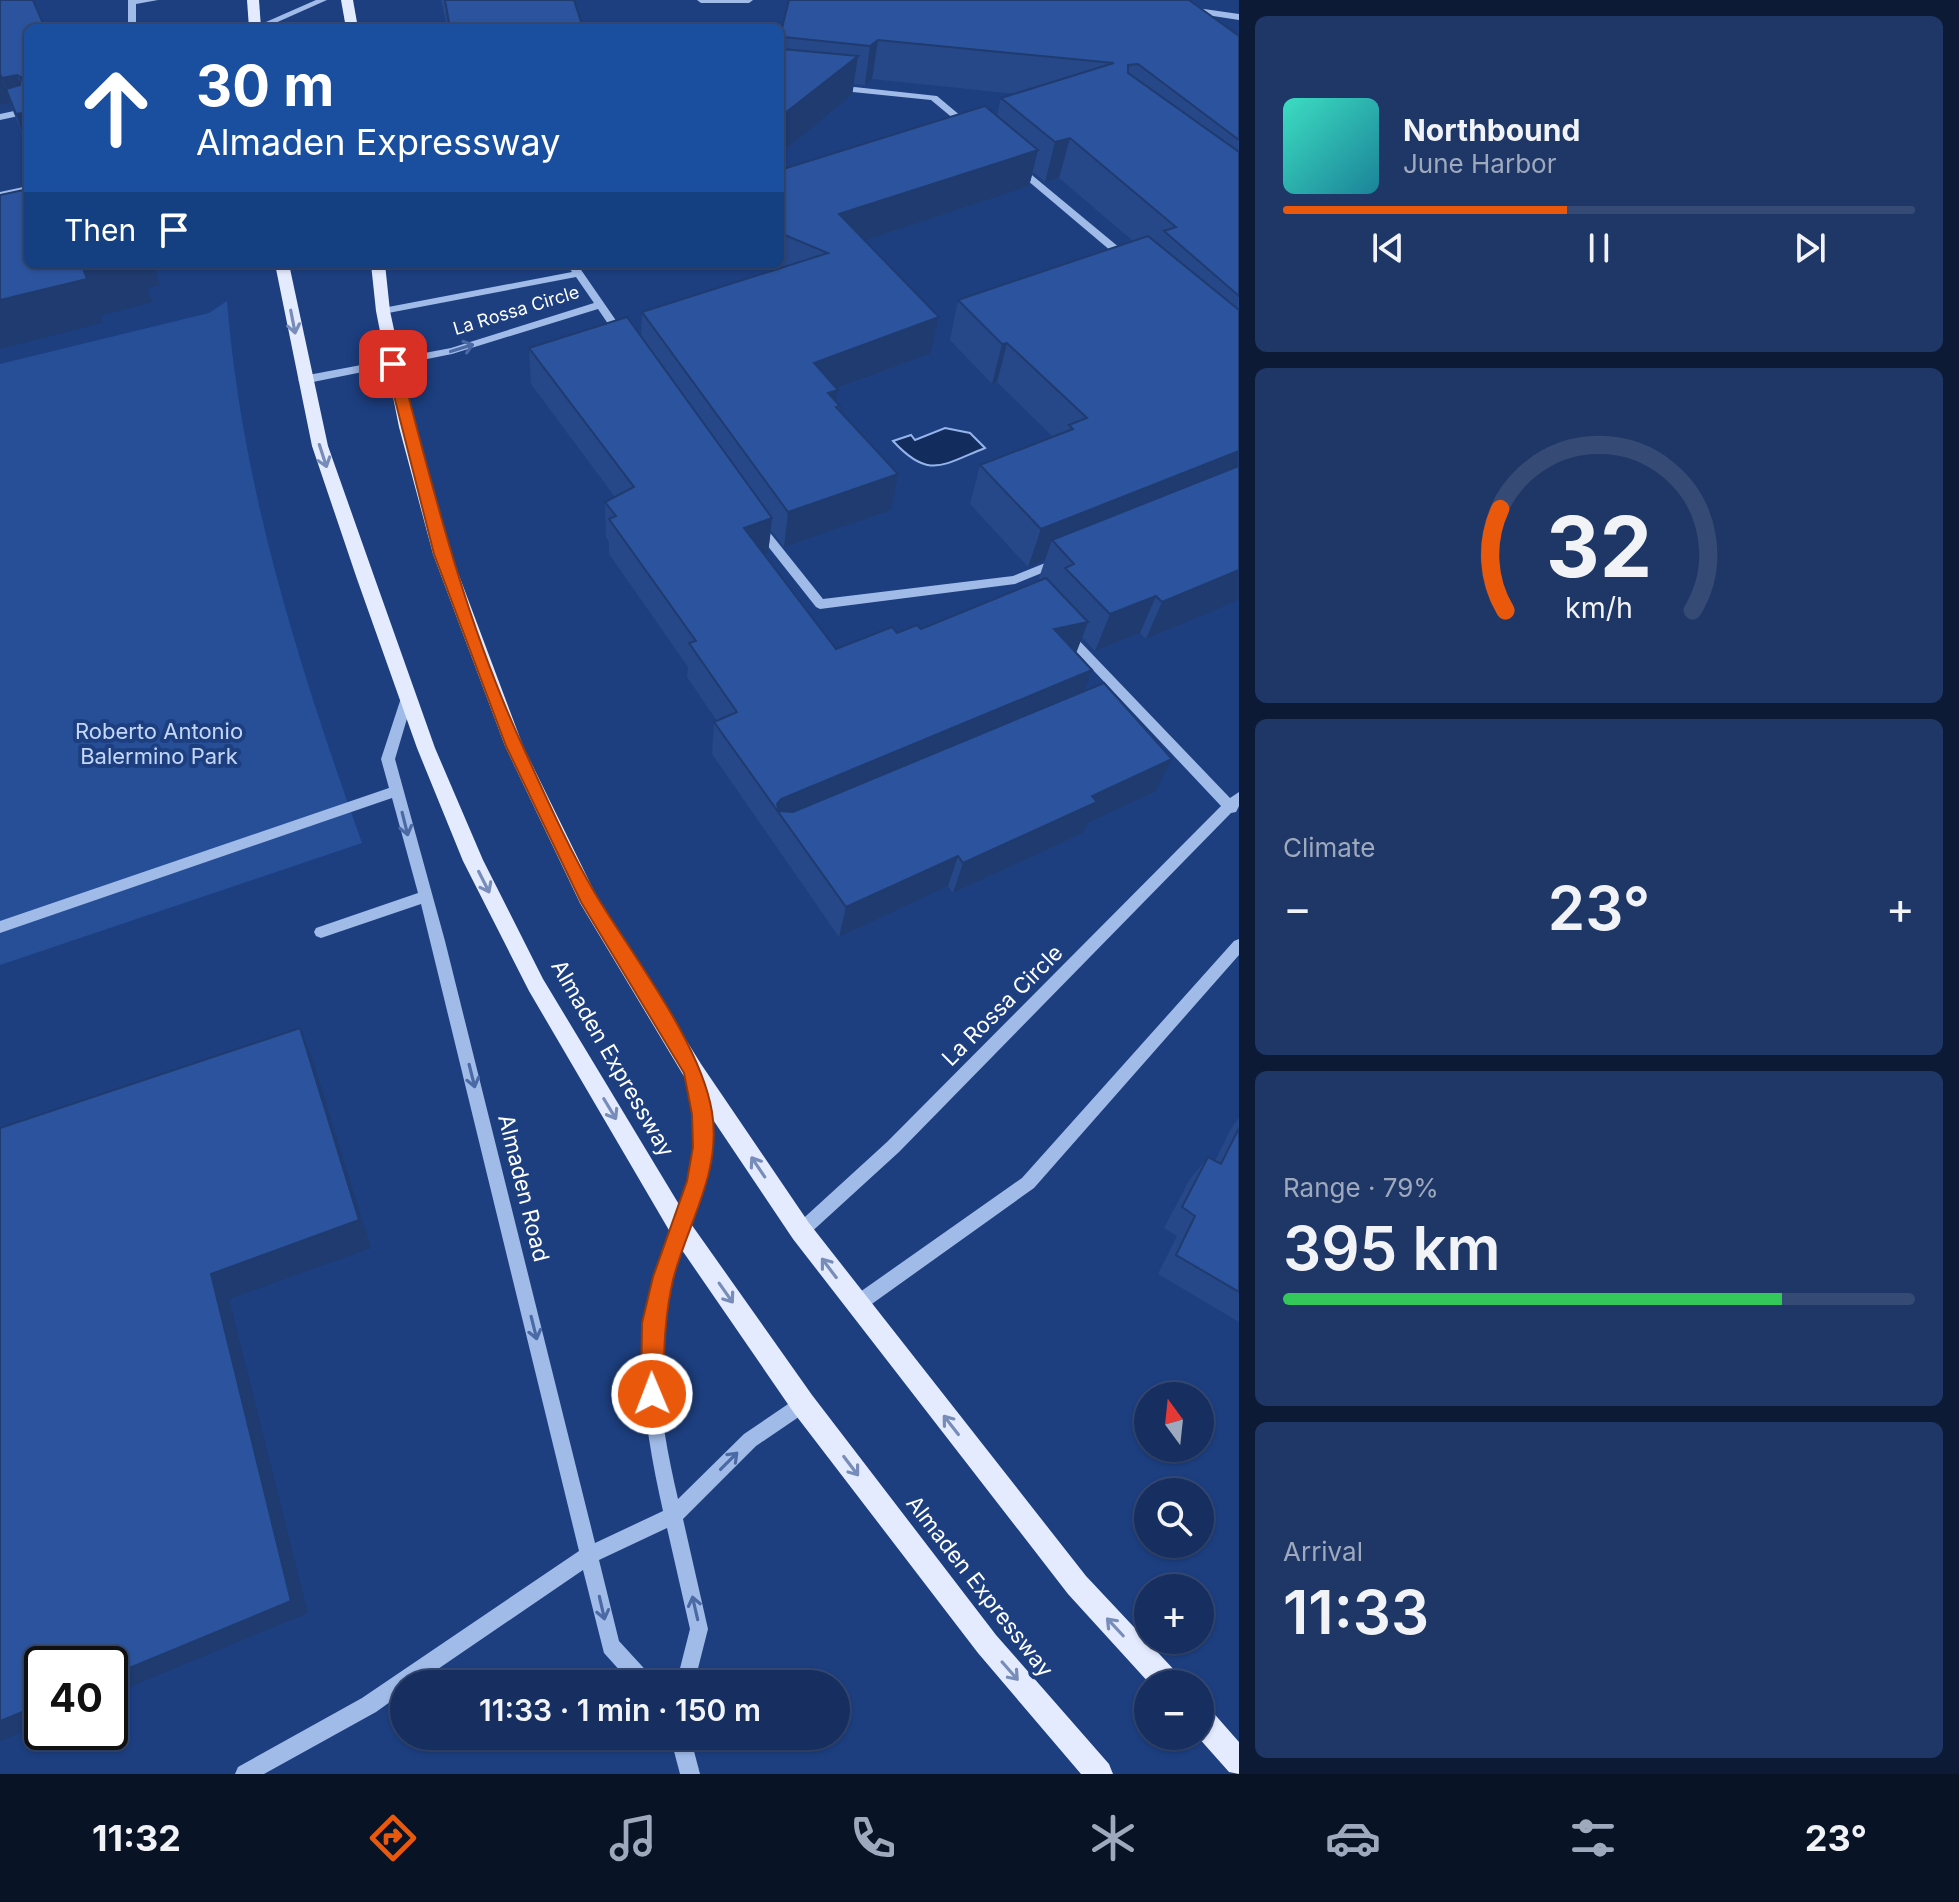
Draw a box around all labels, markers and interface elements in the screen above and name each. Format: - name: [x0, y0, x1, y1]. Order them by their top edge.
- text: 30 m: [196, 52, 334, 120]
- icon: ahead: [64, 56, 168, 160]
- text: Northbound: [1403, 112, 1580, 148]
- text: Almaden Expressway: [196, 120, 560, 164]
- text: June Harbor: [1403, 148, 1556, 179]
- icon: arrive: [152, 208, 196, 252]
- text: Then: [64, 212, 136, 248]
- icon: previous: [1366, 226, 1410, 270]
- icon: pause: [1577, 226, 1621, 270]
- icon: next: [1788, 226, 1832, 270]
- street label: La Rossa Circle: [450, 281, 582, 339]
- one-way arrow: [286, 309, 301, 334]
- pin: [359, 330, 427, 398]
- one-way arrow: [448, 340, 474, 355]
- icon: arrive: [371, 342, 415, 386]
- one-way arrow: [317, 443, 332, 468]
- text: 32: [1546, 496, 1652, 597]
- text: km/h: [1565, 591, 1633, 626]
- park label: Roberto Antonio Balermino Park: [75, 718, 243, 769]
- one-way arrow: [398, 811, 413, 837]
- text: Climate: [1283, 832, 1375, 863]
- one-way arrow: [477, 870, 492, 894]
- text: 23°: [1548, 872, 1650, 944]
- text: −: [1283, 881, 1312, 935]
- text: +: [1886, 881, 1915, 935]
- street label: La Rossa Circle: [936, 939, 1068, 1071]
- street label: Almaden Expressway: [546, 955, 680, 1161]
- one-way arrow: [465, 1062, 480, 1088]
- one-way arrow: [602, 1097, 618, 1120]
- street label: Almaden Road: [493, 1112, 555, 1264]
- one-way arrow: [750, 1156, 766, 1178]
- text: Range · 79%: [1283, 1172, 1439, 1203]
- text: 395 km: [1283, 1212, 1501, 1284]
- one-way arrow: [820, 1258, 837, 1279]
- one-way arrow: [718, 1281, 734, 1303]
- one-way arrow: [528, 1314, 543, 1340]
- position arrow: [610, 1352, 694, 1436]
- north arrow: [1134, 1382, 1214, 1462]
- map controls: [1134, 1382, 1214, 1750]
- one-way arrow: [943, 1415, 960, 1436]
- one-way arrow: [719, 1452, 738, 1471]
- one-way arrow: [842, 1455, 859, 1476]
- button: search: [1134, 1478, 1214, 1558]
- street label: Almaden Expressway: [901, 1490, 1059, 1682]
- text: Arrival: [1283, 1536, 1363, 1567]
- button: +: [1134, 1574, 1214, 1654]
- text: 11:33: [1283, 1576, 1429, 1648]
- one-way arrow: [595, 1594, 610, 1620]
- one-way arrow: [686, 1596, 701, 1622]
- one-way arrow: [1106, 1617, 1124, 1637]
- speed limit sign: 40: [24, 1646, 128, 1750]
- one-way arrow: [1001, 1660, 1019, 1681]
- button: −: [1134, 1670, 1214, 1750]
- text: 11:33 · 1 min · 150 m: [479, 1692, 761, 1728]
- icon: directions: [365, 1810, 421, 1866]
- icon: music: [605, 1810, 661, 1866]
- icon: phone: [845, 1810, 901, 1866]
- icon: climate: [1085, 1810, 1141, 1866]
- icon: car: [1325, 1810, 1381, 1866]
- icon: filters: [1565, 1810, 1621, 1866]
- text: 11:32: [92, 1816, 181, 1860]
- text: 23°: [1805, 1816, 1867, 1860]

